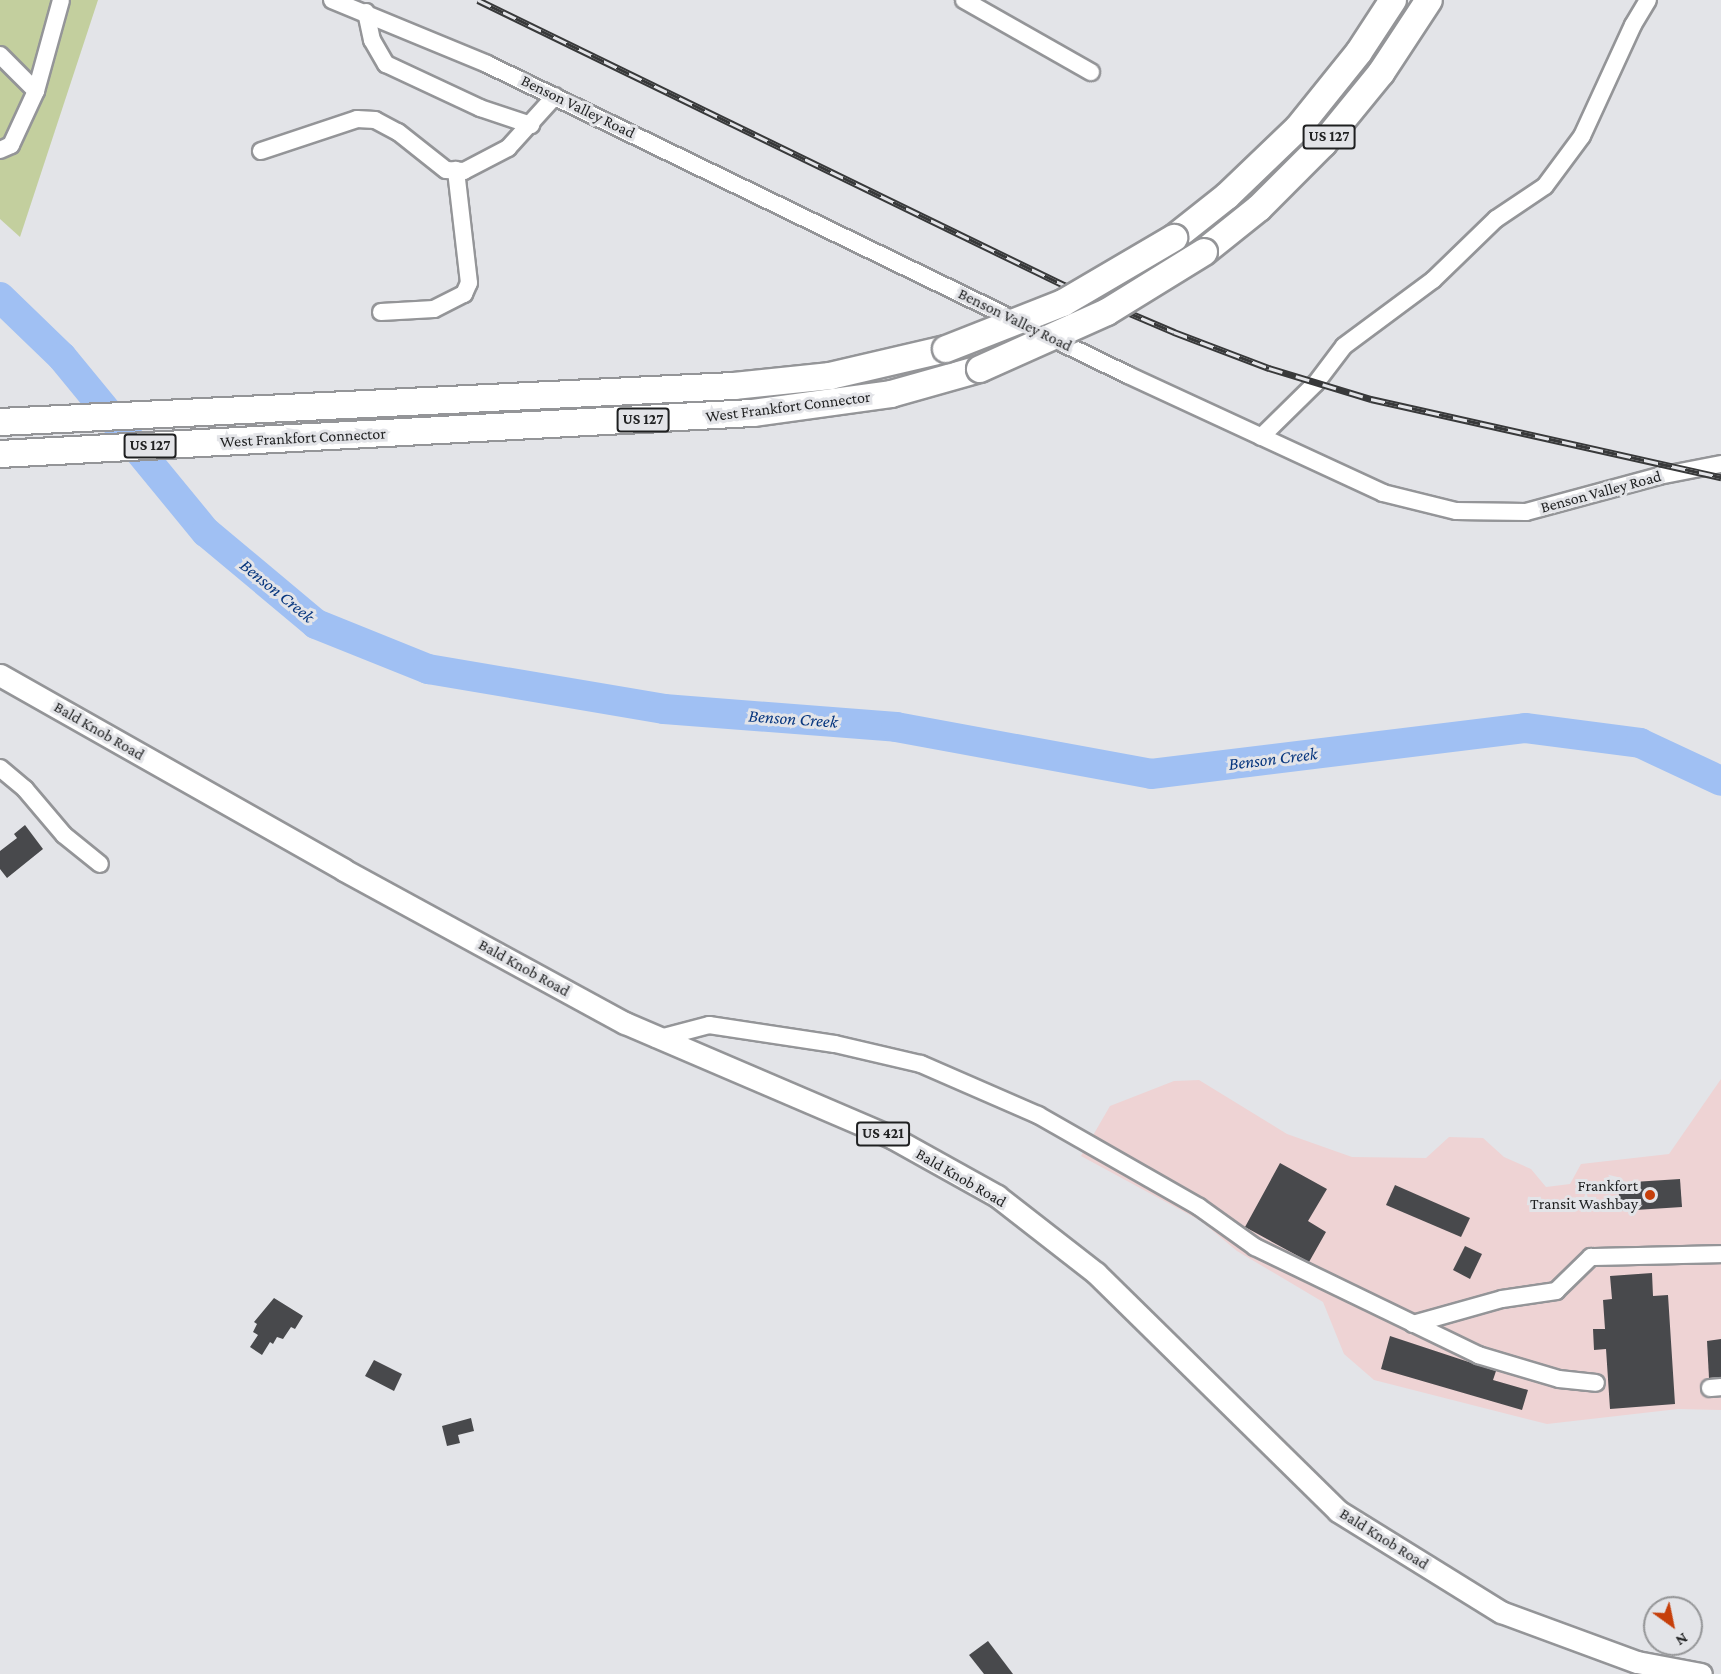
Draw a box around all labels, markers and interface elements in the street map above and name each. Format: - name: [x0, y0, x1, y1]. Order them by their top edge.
- street label: Benson Valley Road: [518, 71, 638, 143]
- road number: US 127: [1302, 125, 1356, 149]
- street label: Benson Valley Road: [955, 284, 1075, 356]
- street label: West Frankfort Connector: [704, 387, 872, 427]
- road number: US 127: [616, 408, 670, 432]
- street label: West Frankfort Connector: [220, 424, 386, 452]
- road number: US 127: [123, 434, 177, 458]
- street label: Benson Valley Road: [1539, 467, 1663, 517]
- water label: Benson Creek: [235, 554, 319, 628]
- street label: Bald Knob Road: [50, 697, 148, 765]
- water label: Benson Creek: [748, 705, 838, 733]
- water label: Benson Creek: [1227, 743, 1319, 775]
- street label: Bald Knob Road: [475, 935, 573, 1001]
- road number: US 421: [856, 1122, 910, 1146]
- street label: Bald Knob Road: [912, 1144, 1010, 1212]
- place label: Frankfort Transit Washbay: [1530, 1176, 1638, 1214]
- marker: Frankfort Transit Washbay: [1643, 1188, 1657, 1202]
- street label: Bald Knob Road: [1336, 1504, 1432, 1574]
- north arrow: [1643, 1596, 1703, 1656]
- text: N: [1673, 1630, 1691, 1650]

